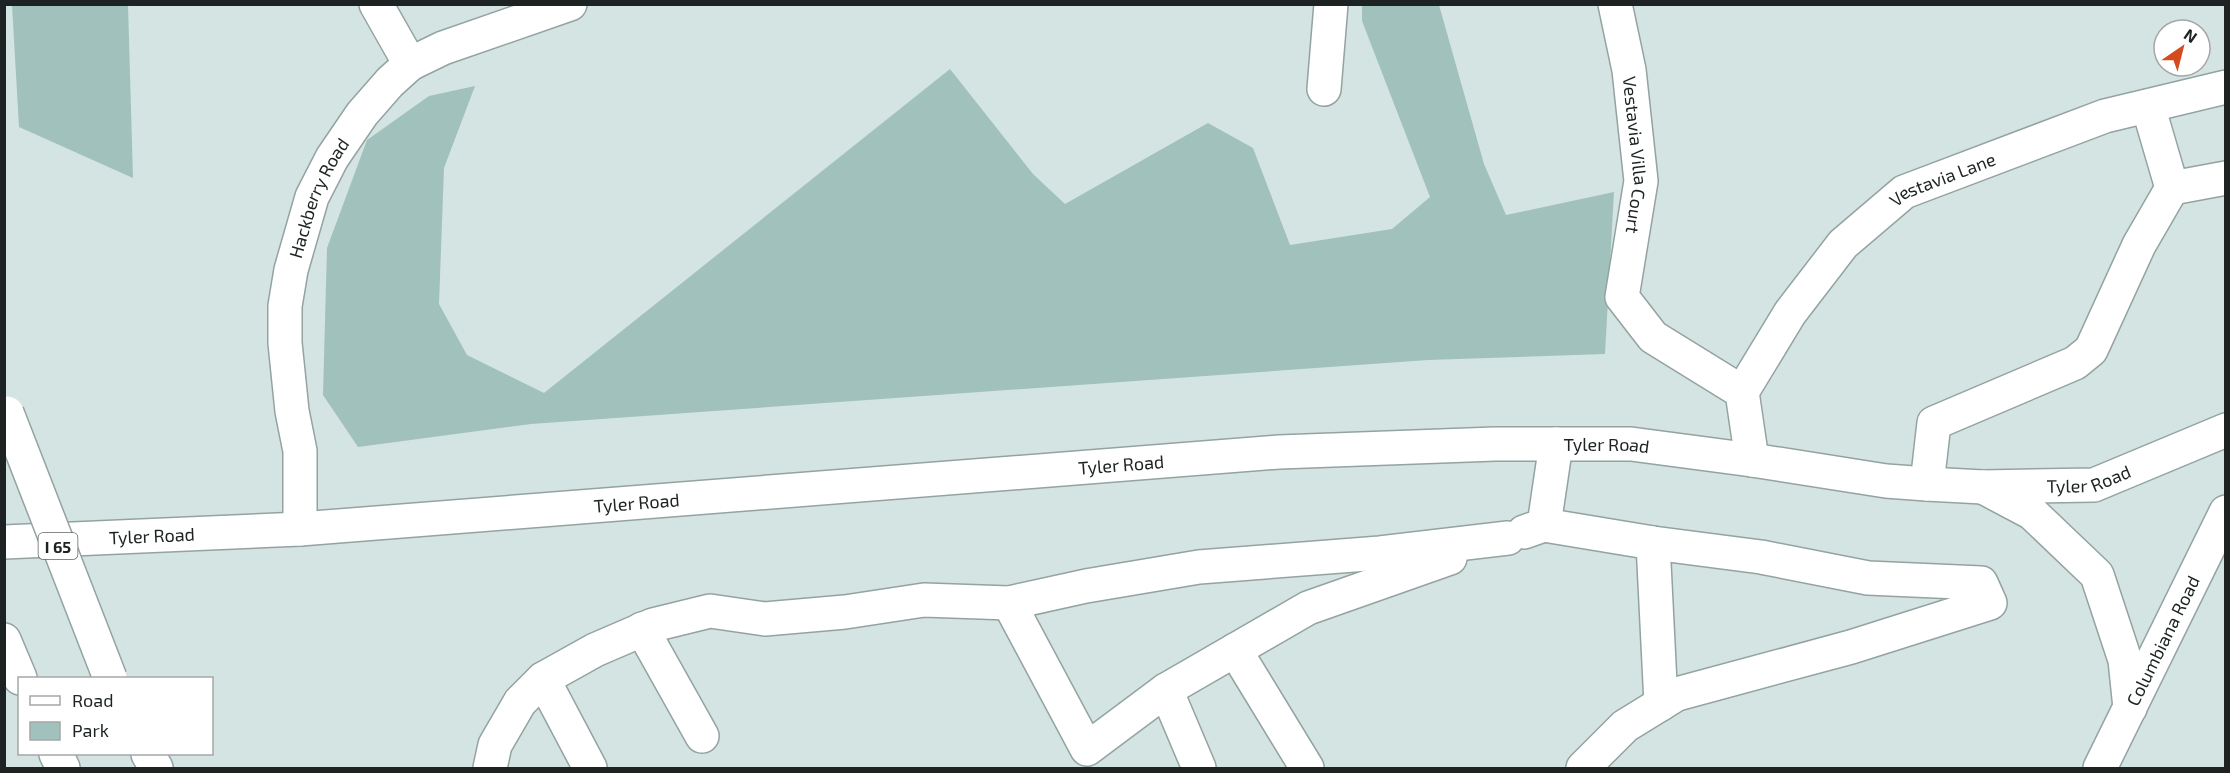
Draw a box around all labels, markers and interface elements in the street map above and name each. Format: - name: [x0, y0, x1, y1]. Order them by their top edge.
- north arrow: [2152, 18, 2212, 78]
- text: N: [2181, 24, 2201, 46]
- street label: Vestavia Villa Court: [1619, 75, 1652, 235]
- street label: Hackberry Road: [284, 134, 353, 261]
- street label: Vestavia Lane: [1885, 147, 1999, 211]
- street label: Tyler Road: [1563, 433, 1651, 457]
- street label: Tyler Road: [1077, 450, 1165, 479]
- street label: Tyler Road: [2046, 460, 2134, 497]
- street label: Tyler Road: [593, 488, 680, 517]
- street label: Tyler Road: [108, 523, 195, 548]
- road number: I 65: [38, 533, 78, 559]
- street label: Columbiana Road: [2121, 572, 2204, 709]
- legend: [18, 677, 213, 755]
- text: Road: [72, 689, 113, 711]
- text: Park: [72, 719, 109, 741]

